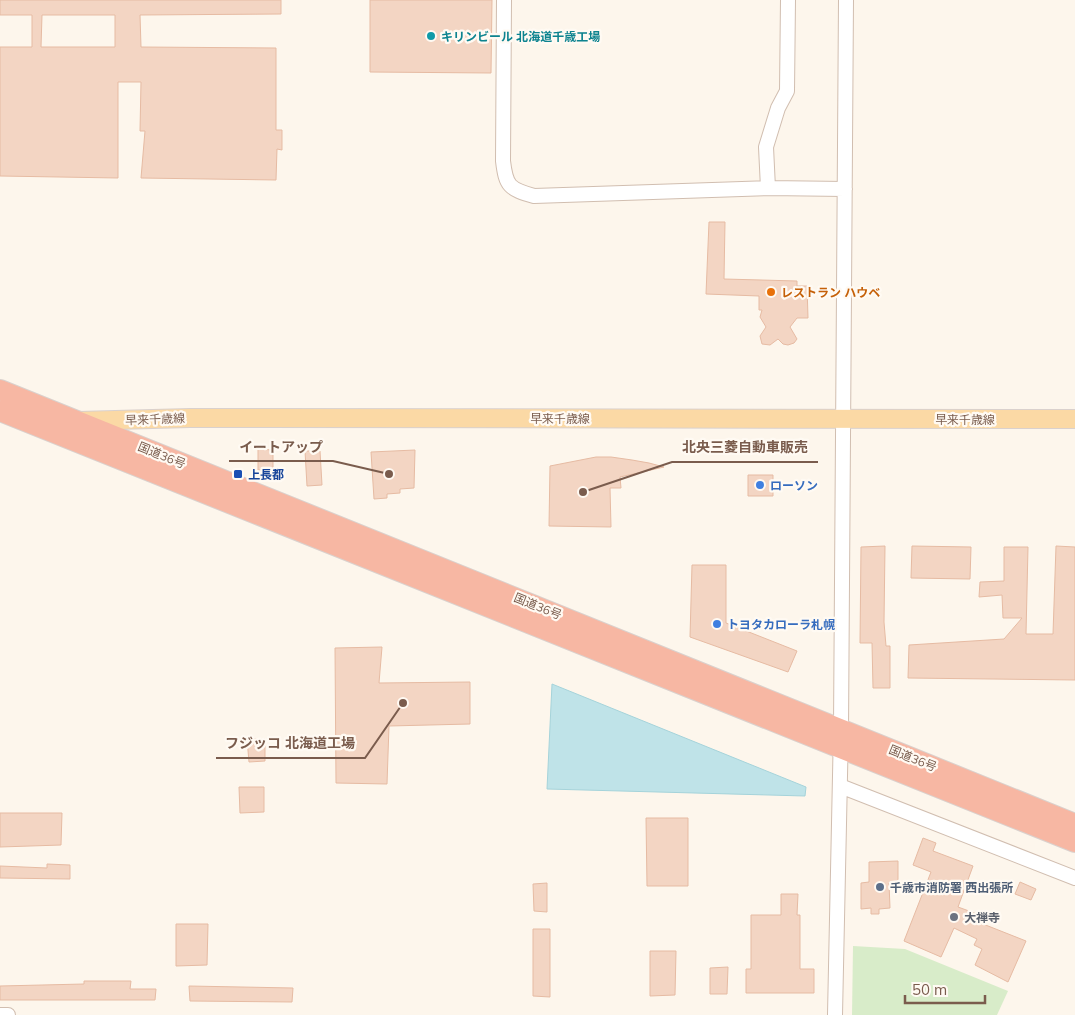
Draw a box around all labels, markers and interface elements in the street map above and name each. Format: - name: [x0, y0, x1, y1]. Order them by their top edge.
- place label: キリンビール 北海道千歳工場: [441, 29, 600, 44]
- marker: キリンビール 北海道千歳工場: [425, 30, 437, 42]
- place label: レストラン ハウベ: [781, 285, 880, 300]
- marker: レストラン ハウベ: [765, 286, 777, 298]
- street label: 早来千歳線: [125, 410, 185, 428]
- street label: 早来千歳線: [530, 411, 590, 426]
- street label: 早来千歳線: [935, 412, 995, 427]
- callout: イートアップ: [229, 432, 333, 461]
- callout: 北央三菱自動車販売: [672, 433, 818, 462]
- text: イートアップ: [239, 438, 323, 456]
- text: 北央三菱自動車販売: [682, 438, 808, 456]
- street label: 国道36号: [136, 439, 188, 471]
- place label: 上長都: [248, 467, 284, 482]
- marker: 上長都: [232, 468, 244, 480]
- place label: ローソン: [770, 478, 818, 493]
- marker: ローソン: [754, 479, 766, 491]
- street label: 国道36号: [512, 590, 564, 622]
- place label: トヨタカローラ札幌: [727, 617, 835, 632]
- marker: トヨタカローラ札幌: [711, 618, 723, 630]
- callout: フジッコ 北海道工場: [216, 729, 365, 758]
- text: フジッコ 北海道工場: [225, 734, 355, 752]
- street label: 国道36号: [887, 742, 939, 774]
- place label: 千歳市消防署 西出張所: [890, 880, 1013, 895]
- marker: 千歳市消防署 西出張所: [874, 881, 886, 893]
- place label: 大禅寺: [964, 910, 1000, 925]
- marker: 大禅寺: [948, 911, 960, 923]
- scale bar: [905, 972, 985, 1004]
- text: 50 m: [912, 980, 947, 999]

